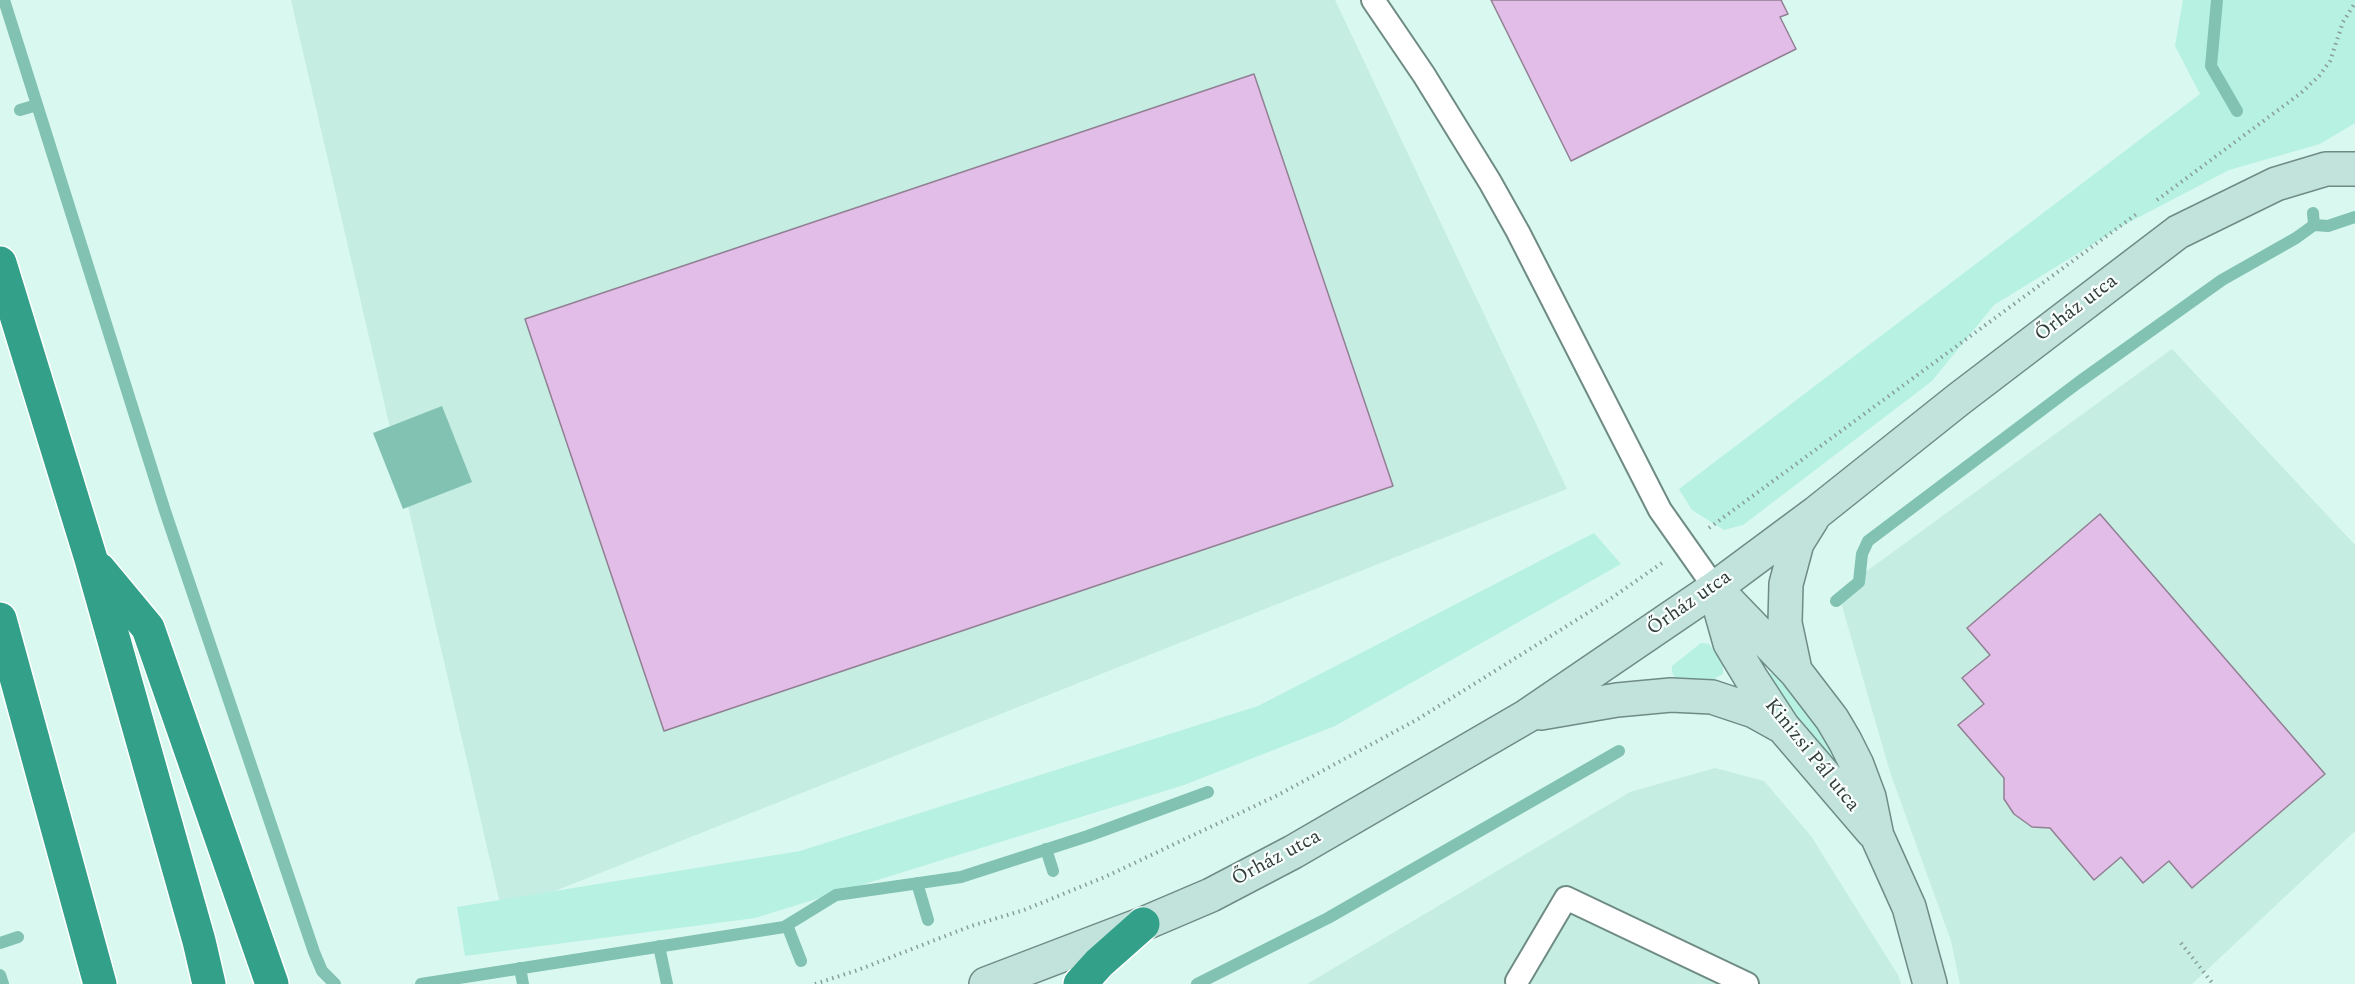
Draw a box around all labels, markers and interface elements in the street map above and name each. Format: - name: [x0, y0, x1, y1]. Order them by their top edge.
- street label: Őrház utca: [2031, 270, 2123, 348]
- street label: Őrház utca: [1643, 566, 1737, 642]
- street label: Kinizsi Pál utca: [1758, 695, 1864, 817]
- street label: Őrház utca: [1228, 826, 1326, 892]

